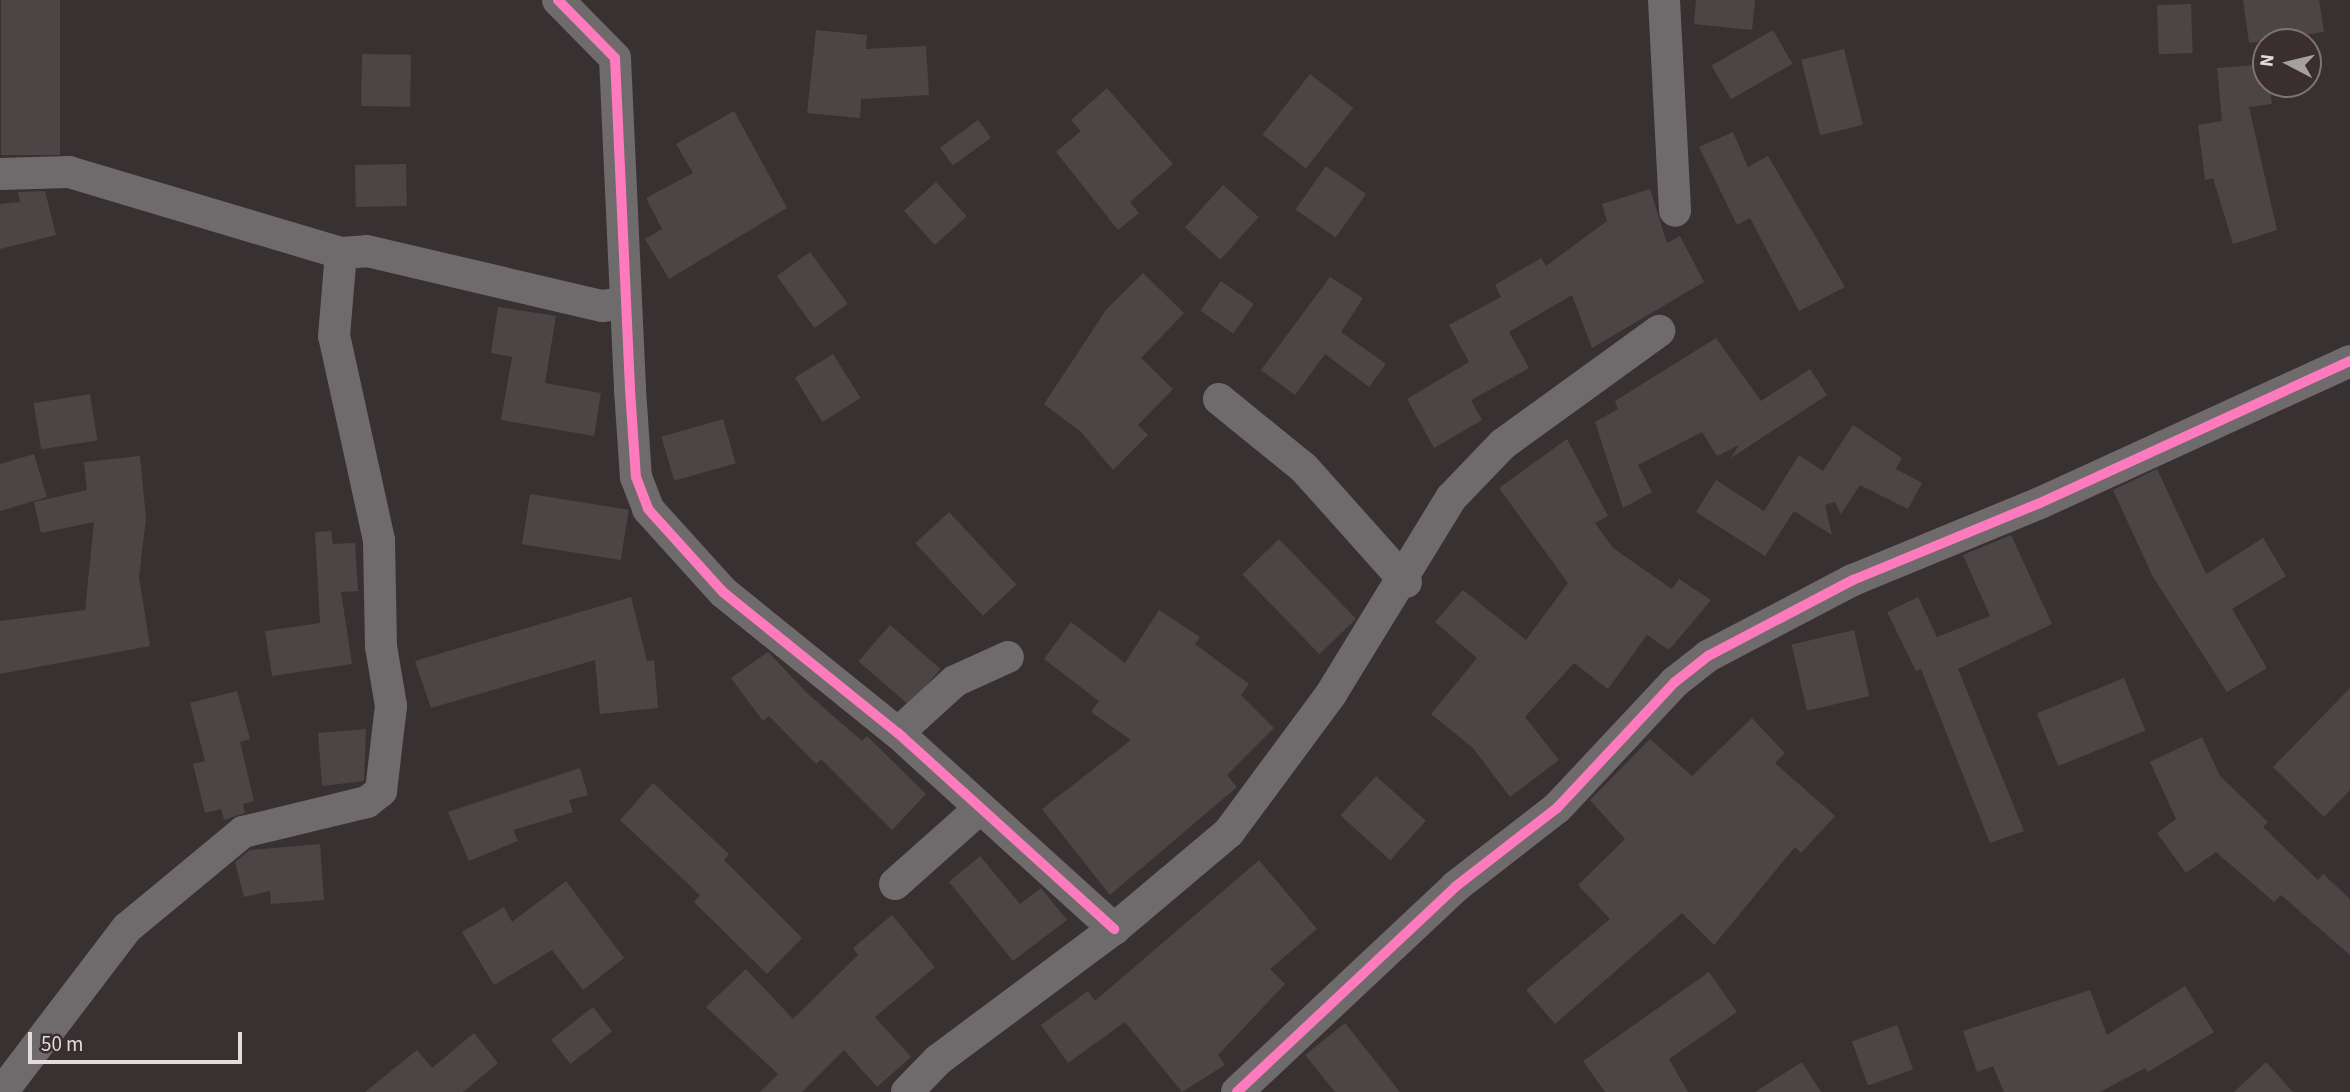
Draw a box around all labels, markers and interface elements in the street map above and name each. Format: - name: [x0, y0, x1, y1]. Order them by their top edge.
- north arrow: [2252, 28, 2322, 98]
- text: N: [2253, 53, 2282, 69]
- scale bar: [32, 1018, 245, 1062]
- text: 50 m: [41, 1029, 83, 1059]

